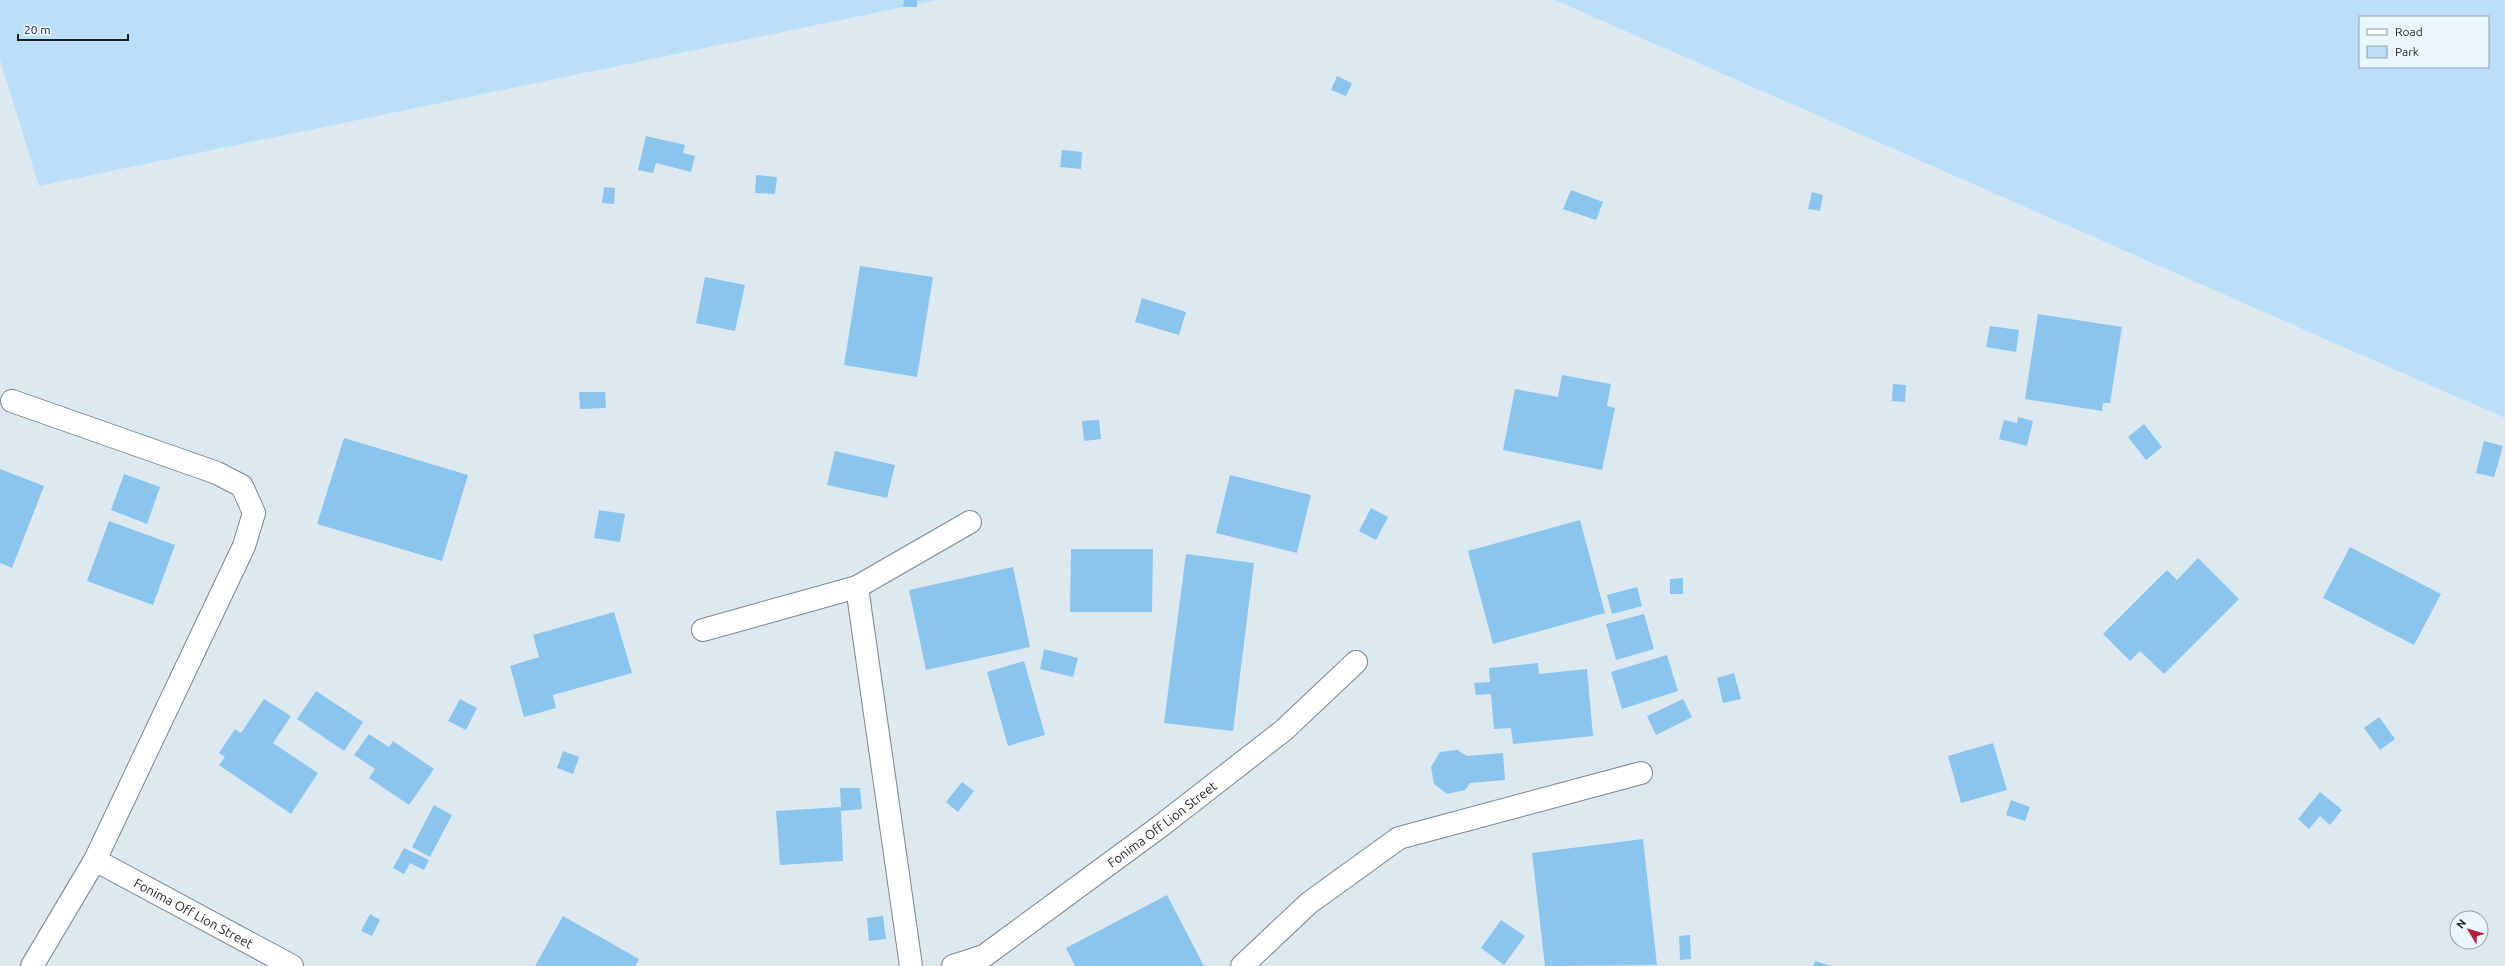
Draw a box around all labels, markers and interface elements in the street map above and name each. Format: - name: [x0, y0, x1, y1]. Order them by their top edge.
- scale bar: [18, 16, 128, 42]
- legend: [2359, 16, 2489, 68]
- text: 20 m: [24, 23, 51, 36]
- text: Road: [2395, 25, 2423, 38]
- text: Park: [2395, 45, 2419, 58]
- street label: Fonima Off Lion Street: [1105, 778, 1219, 870]
- street label: Fonima Off Lion Street: [132, 875, 256, 951]
- north arrow: [2449, 910, 2489, 950]
- text: N: [2454, 917, 2468, 931]

